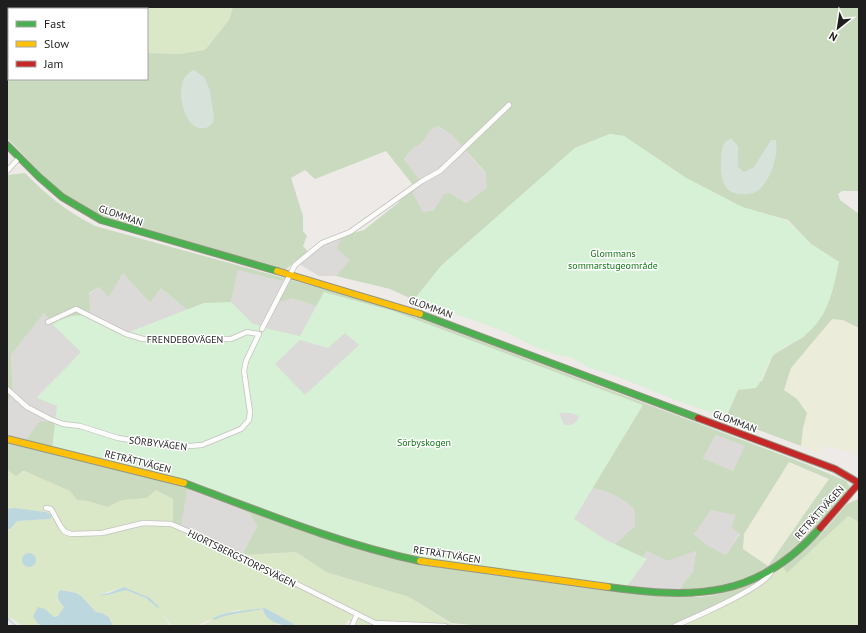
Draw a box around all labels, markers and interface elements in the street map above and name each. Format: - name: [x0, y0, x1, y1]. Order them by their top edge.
- legend: [8, 8, 148, 80]
- north arrow: [818, 8, 858, 48]
- text: Fast: [44, 16, 65, 31]
- text: N: [826, 29, 840, 45]
- text: Slow: [44, 36, 69, 51]
- text: Jam: [43, 56, 63, 71]
- street label: GLOMMAN: [97, 202, 145, 229]
- park label: Glommans sommarstugeområde: [568, 247, 658, 272]
- street label: GLOMMAN: [407, 294, 455, 321]
- street label: FRENDEBOVÄGEN: [147, 333, 223, 346]
- street label: GLOMMAN: [711, 407, 759, 436]
- street label: SÖRBYVÄGEN: [128, 433, 188, 454]
- park label: Sörbyskogen: [397, 436, 451, 449]
- street label: RETRÄTTVÄGEN: [103, 447, 172, 476]
- street label: RETRÄTTVÄGEN: [792, 483, 847, 542]
- street label: HJORTSBERGSTORPSVÄGEN: [186, 527, 298, 590]
- street label: RETRÄTTVÄGEN: [412, 543, 482, 566]

